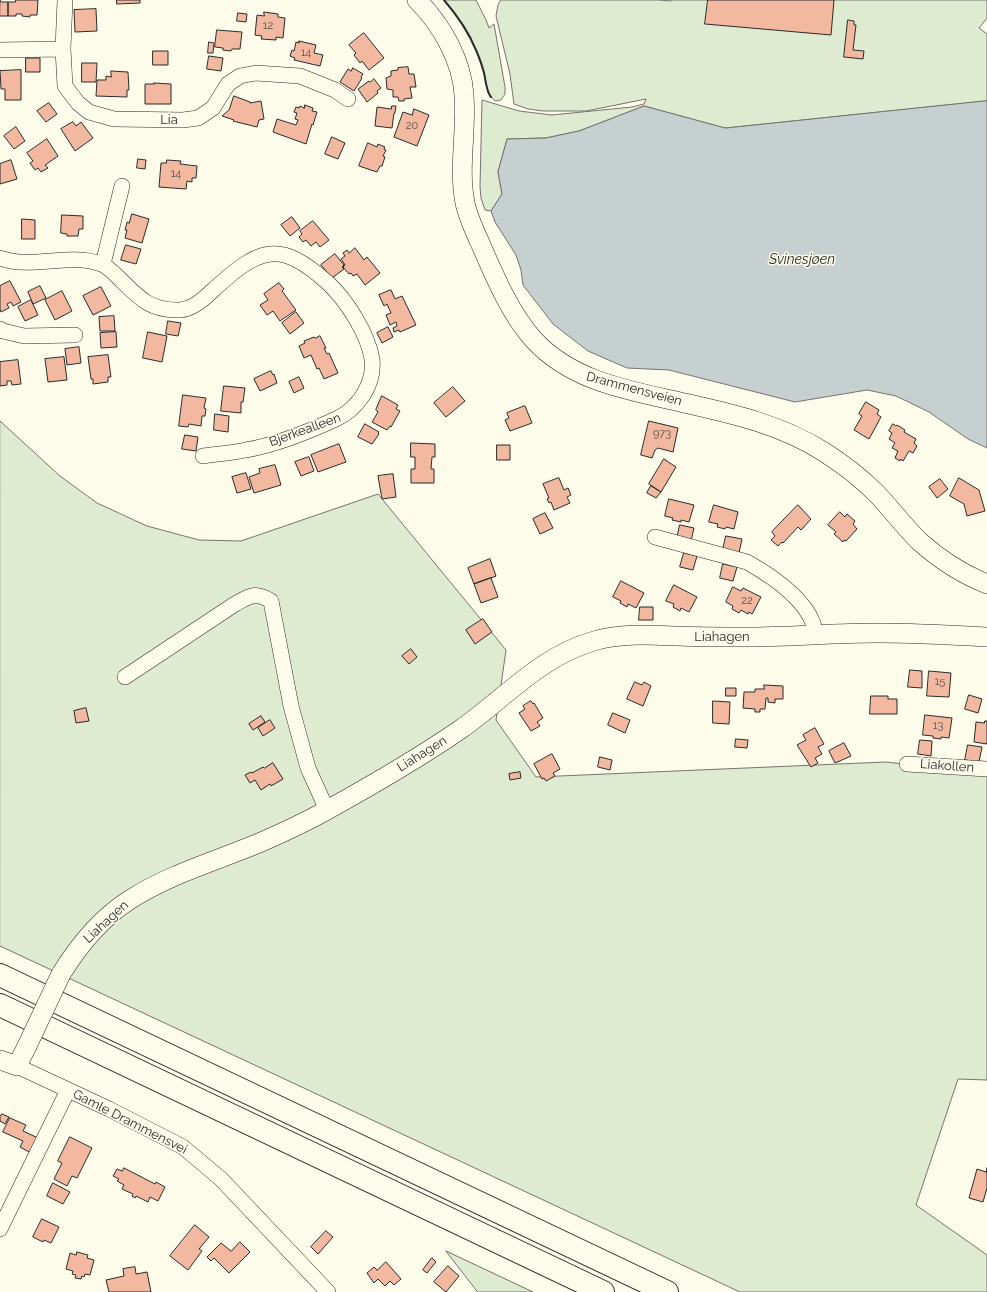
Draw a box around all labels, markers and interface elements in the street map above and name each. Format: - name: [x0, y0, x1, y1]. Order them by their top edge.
- house number: 12: [263, 19, 273, 33]
- house number: 14: [301, 46, 311, 60]
- street label: Lia: [160, 112, 178, 128]
- house number: 20: [406, 119, 418, 133]
- house number: 14: [171, 167, 181, 181]
- water label: Svinesjøen: [769, 252, 835, 268]
- street label: Drammensveien: [584, 369, 684, 409]
- street label: Bjerkealleen: [267, 410, 343, 450]
- house number: 973: [653, 427, 671, 441]
- house number: 22: [741, 594, 753, 608]
- street label: Liahagen: [694, 629, 750, 645]
- house number: 15: [935, 675, 945, 689]
- house number: 13: [933, 719, 943, 733]
- street label: Liahagen: [394, 733, 450, 775]
- street label: Liakollen: [919, 756, 975, 776]
- street label: Liahagen: [80, 897, 132, 947]
- street label: Gamle Drammensvei: [70, 1086, 190, 1158]

